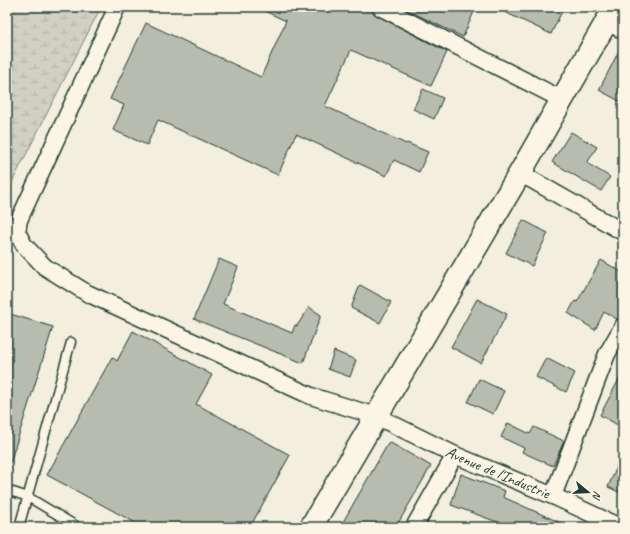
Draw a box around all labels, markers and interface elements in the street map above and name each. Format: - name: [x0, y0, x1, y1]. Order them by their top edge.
- street label: Avenue de l'Industrie: [442, 442, 554, 504]
- north arrow: [568, 472, 608, 512]
- text: N: [589, 490, 605, 503]

